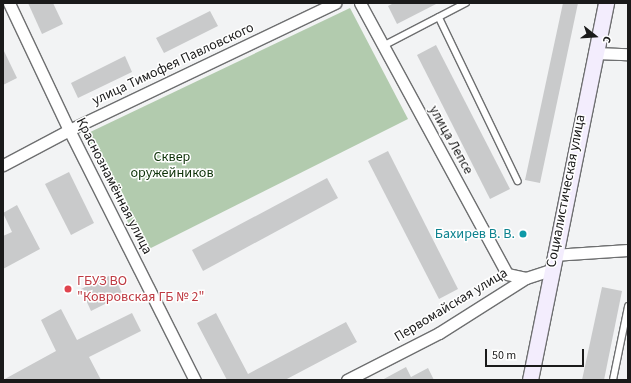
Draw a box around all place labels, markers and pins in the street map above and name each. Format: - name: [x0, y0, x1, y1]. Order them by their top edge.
- place label: Бахирев В. В.: [435, 226, 515, 242]
- marker: Бахирев В. В.: [518, 229, 528, 239]
- place label: ГБУЗ ВО "Ковровская ГБ № 2": [77, 273, 204, 306]
- marker: ГБУЗ ВО "Ковровская ГБ № 2": [62, 283, 74, 295]

